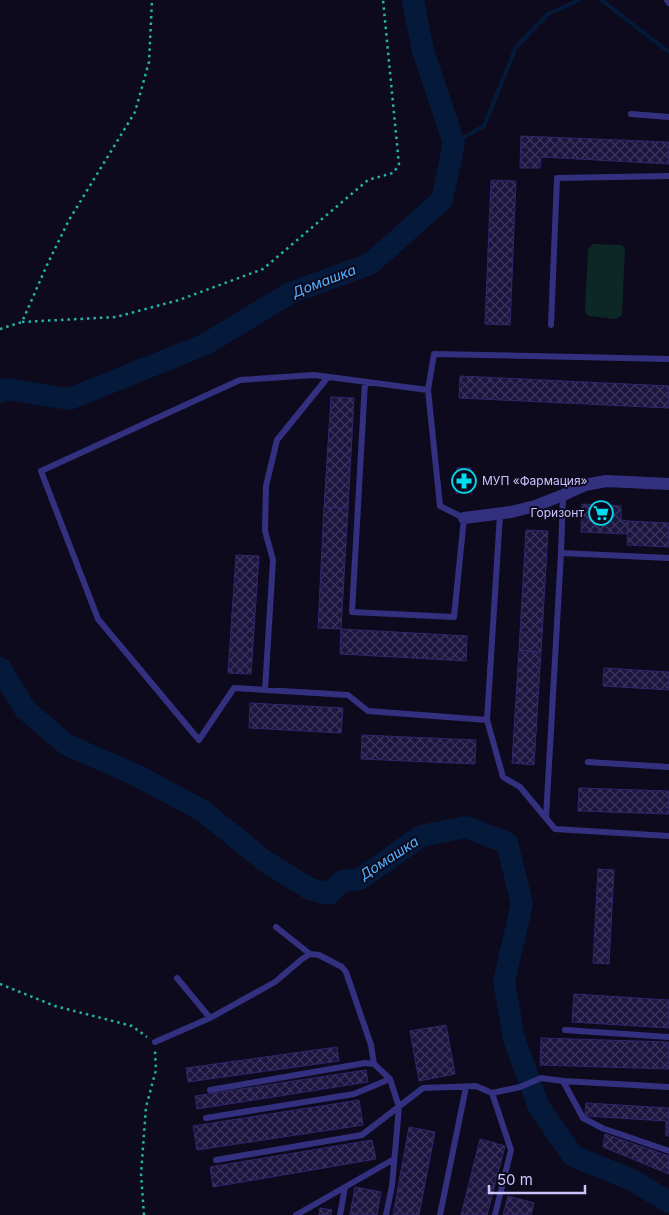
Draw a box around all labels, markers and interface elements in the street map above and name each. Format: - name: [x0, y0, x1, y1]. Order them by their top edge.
- water label: Домашка: [289, 260, 359, 301]
- pharmacy icon: МУП «Фармация»: [451, 468, 477, 494]
- place label: МУП «Фармация»: [482, 473, 588, 488]
- supermarket icon: Горизонт: [588, 500, 614, 526]
- place label: Горизонт: [531, 505, 584, 520]
- water label: Домашка: [355, 832, 422, 883]
- scale bar: [489, 1162, 585, 1194]
- text: 50 m: [497, 1170, 533, 1189]

